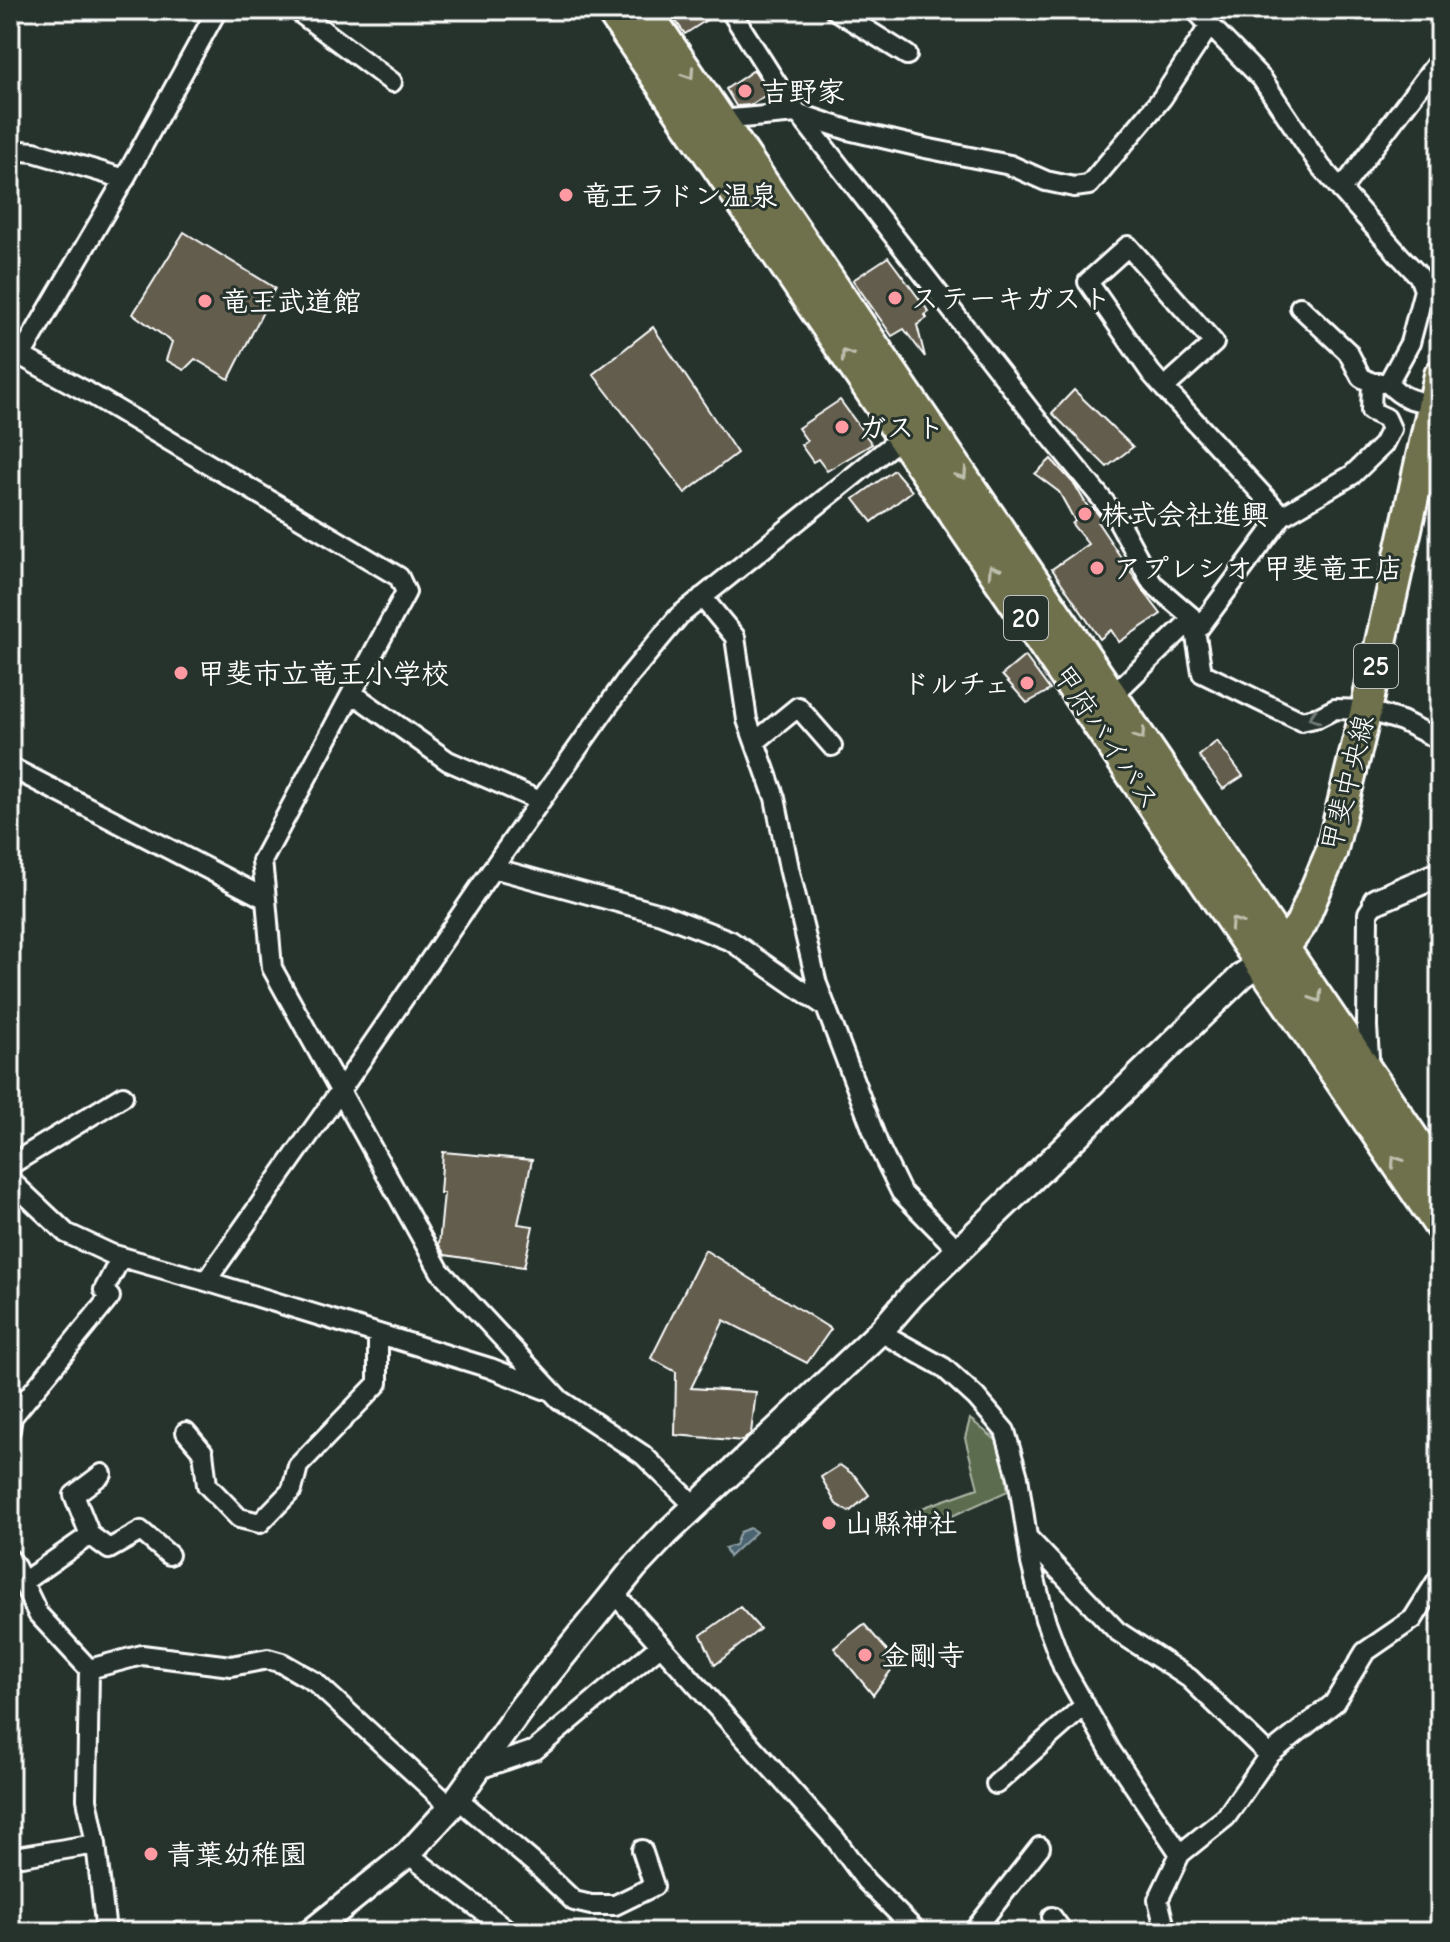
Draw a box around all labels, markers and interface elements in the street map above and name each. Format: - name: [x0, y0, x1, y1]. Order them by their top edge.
- one-way arrow: [679, 66, 694, 80]
- place label: 吉野家: [761, 76, 845, 108]
- marker: 吉野家: [736, 82, 754, 100]
- place label: 竜王ラドン温泉: [582, 180, 778, 212]
- marker: 竜王ラドン温泉: [557, 186, 575, 204]
- place label: ステーキガスト: [911, 283, 1111, 315]
- place label: 竜王武道館: [221, 286, 361, 318]
- marker: ステーキガスト: [886, 289, 904, 307]
- marker: 竜王武道館: [196, 292, 214, 310]
- one-way arrow: [841, 349, 856, 364]
- place label: ガスト: [858, 412, 945, 444]
- marker: ガスト: [833, 418, 851, 436]
- one-way arrow: [952, 466, 967, 480]
- place label: 株式会社進興: [1101, 499, 1269, 531]
- marker: 株式会社進興: [1076, 505, 1094, 523]
- place label: アプレシオ 甲斐竜王店: [1113, 553, 1403, 585]
- marker: アプレシオ 甲斐竜王店: [1088, 559, 1106, 577]
- one-way arrow: [988, 564, 1003, 578]
- road number: 20: [1004, 596, 1048, 640]
- road number: 25: [1354, 644, 1398, 688]
- place label: 甲斐市立竜王小学校: [197, 658, 449, 690]
- street label: 甲府バイパス: [1046, 659, 1166, 816]
- marker: 甲斐市立竜王小学校: [172, 664, 190, 682]
- place label: ドルチェ: [902, 668, 1011, 700]
- marker: ドルチェ: [1018, 674, 1036, 692]
- one-way arrow: [1308, 708, 1321, 724]
- street label: 甲斐中央線: [1316, 711, 1380, 855]
- one-way arrow: [1130, 727, 1145, 741]
- one-way arrow: [1230, 917, 1245, 931]
- one-way arrow: [1307, 988, 1322, 1003]
- one-way arrow: [1391, 1156, 1406, 1170]
- place label: 山縣神社: [845, 1508, 957, 1540]
- marker: 山縣神社: [820, 1514, 838, 1532]
- place label: 金剛寺: [881, 1640, 965, 1672]
- marker: 金剛寺: [856, 1646, 874, 1664]
- place label: 青葉幼稚園: [167, 1839, 307, 1871]
- marker: 青葉幼稚園: [142, 1845, 160, 1863]

